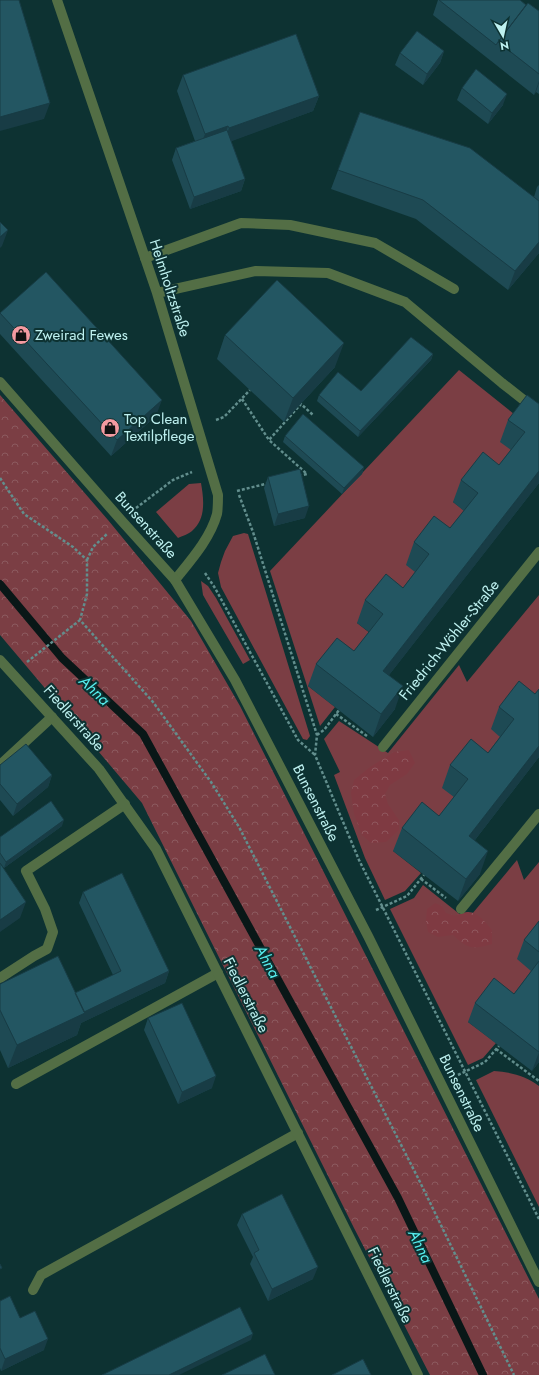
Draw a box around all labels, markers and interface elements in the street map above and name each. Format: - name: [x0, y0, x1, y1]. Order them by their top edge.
- north arrow: [483, 16, 523, 56]
- text: N: [499, 37, 510, 54]
- street label: Helmholtzstraße: [144, 236, 196, 340]
- shop icon: Zweirad Fewes: [10, 324, 32, 346]
- place label: Zweirad Fewes: [35, 324, 128, 346]
- place label: Top Clean Textilpflege: [124, 408, 195, 447]
- shop icon: Top Clean Textilpflege: [99, 417, 121, 439]
- street label: Bunsenstraße: [110, 486, 182, 564]
- street label: Friedrich-Wöhler-Straße: [393, 575, 505, 705]
- water label: Ahna: [73, 669, 116, 711]
- street label: Fiedlerstraße: [38, 680, 110, 756]
- street label: Bunsenstraße: [287, 761, 345, 846]
- water label: Ahna: [248, 939, 286, 982]
- street label: Fiedlerstraße: [218, 953, 275, 1037]
- street label: Bunsenstraße: [434, 1050, 490, 1136]
- water label: Ahna: [402, 1224, 439, 1267]
- street label: Fiedlerstraße: [362, 1243, 418, 1327]

